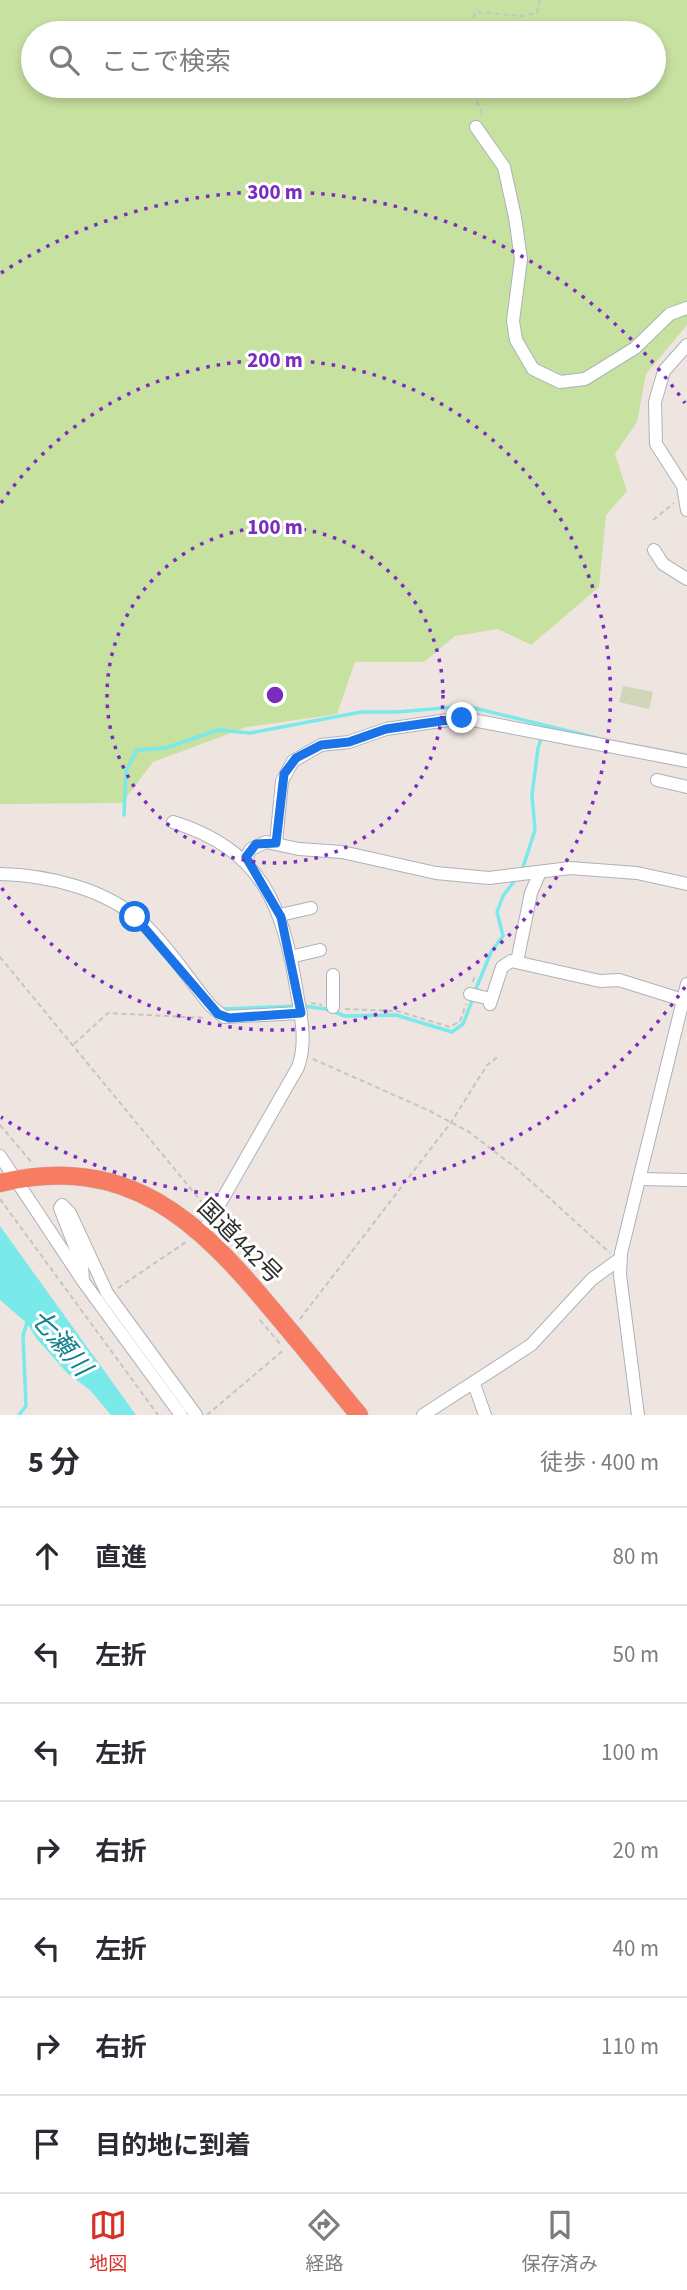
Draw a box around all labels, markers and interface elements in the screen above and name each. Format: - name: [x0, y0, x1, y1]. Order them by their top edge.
- search box: [21, 21, 666, 98]
- icon: search: [45, 41, 83, 79]
- text: ここで検索: [101, 43, 231, 80]
- text: 300 m: [247, 177, 303, 207]
- text: 200 m: [247, 345, 303, 375]
- text: 100 m: [247, 512, 303, 542]
- centre of rings: [263, 683, 287, 707]
- route end: [446, 702, 477, 733]
- route start: [119, 901, 150, 932]
- street label: 国道442号: [189, 1191, 290, 1292]
- water label: 七瀬川: [21, 1301, 102, 1386]
- text: 5 分: [28, 1441, 80, 1484]
- text: 徒歩 · 400 m: [540, 1446, 659, 1479]
- icon: ahead: [28, 1537, 66, 1575]
- text: 直進: [95, 1539, 147, 1576]
- text: 80 m: [612, 1540, 659, 1573]
- icon: left: [28, 1635, 66, 1673]
- text: 左折: [95, 1637, 147, 1674]
- text: 50 m: [612, 1638, 659, 1671]
- icon: left: [28, 1733, 66, 1771]
- text: 左折: [95, 1735, 147, 1772]
- text: 100 m: [601, 1736, 659, 1769]
- icon: right: [28, 1831, 66, 1869]
- text: 右折: [95, 1833, 147, 1870]
- text: 20 m: [612, 1834, 659, 1867]
- icon: left: [28, 1929, 66, 1967]
- text: 左折: [95, 1931, 147, 1968]
- text: 40 m: [612, 1932, 659, 1965]
- icon: right: [28, 2027, 66, 2065]
- text: 右折: [95, 2029, 147, 2066]
- text: 110 m: [601, 2030, 659, 2063]
- icon: arrive: [28, 2125, 66, 2163]
- text: 目的地に到着: [95, 2127, 251, 2164]
- tab: 地図: [89, 2206, 127, 2278]
- tab: 経路: [305, 2206, 344, 2278]
- tab: 保存済み: [522, 2206, 598, 2278]

